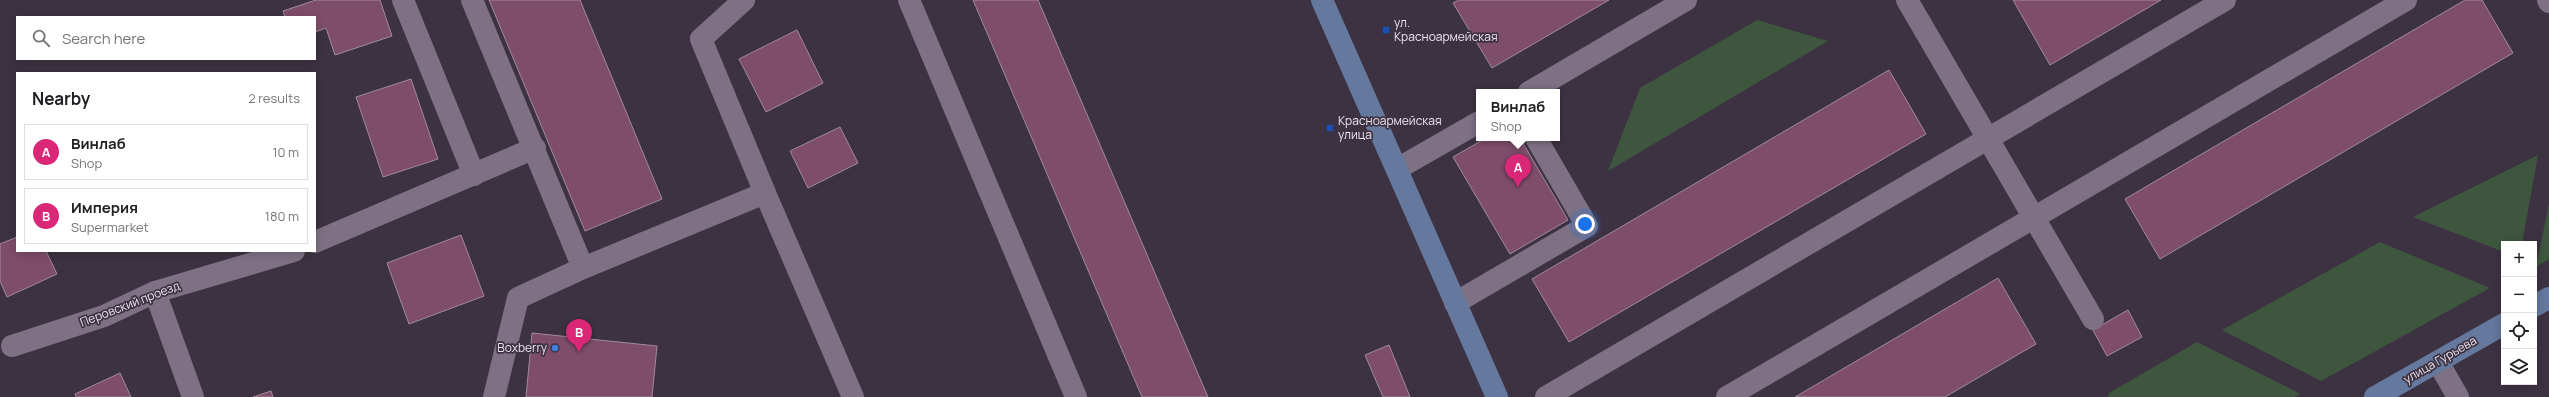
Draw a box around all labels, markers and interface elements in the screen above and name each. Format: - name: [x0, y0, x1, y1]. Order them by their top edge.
- place label: ул. Красноармейская: [1394, 14, 1498, 45]
- search box: [16, 16, 316, 60]
- marker: ул. Красноармейская: [1381, 25, 1391, 35]
- icon: search: [30, 27, 52, 49]
- text: Search here: [62, 28, 145, 49]
- text: Nearby: [32, 87, 90, 110]
- text: 2 results: [248, 89, 300, 107]
- popup: [1476, 89, 1560, 141]
- text: Винлаб: [1491, 96, 1545, 117]
- place label: Красноармейская улица: [1338, 112, 1442, 143]
- text: Shop: [1491, 117, 1522, 135]
- marker: Красноармейская улица: [1325, 123, 1335, 133]
- text: Винлаб: [71, 133, 126, 154]
- text: A: [42, 143, 50, 161]
- text: 10 m: [272, 143, 299, 161]
- text: Shop: [71, 154, 102, 172]
- pin: A: [1505, 154, 1531, 187]
- text: Империя: [71, 197, 138, 218]
- text: B: [42, 207, 50, 225]
- text: 180 m: [265, 207, 299, 225]
- your location: [1575, 214, 1595, 234]
- text: Supermarket: [71, 218, 149, 236]
- map controls: [2501, 241, 2537, 385]
- button: +: [2501, 241, 2537, 277]
- street label: Перовский проезд: [77, 277, 182, 330]
- button: −: [2501, 277, 2537, 313]
- button: locate: [2501, 313, 2537, 349]
- pin: B: [566, 319, 592, 352]
- street label: улица Гурьева: [2400, 332, 2479, 387]
- place label: Boxberry: [497, 339, 548, 356]
- marker: Boxberry: [550, 343, 560, 353]
- button: layers: [2501, 349, 2537, 385]

